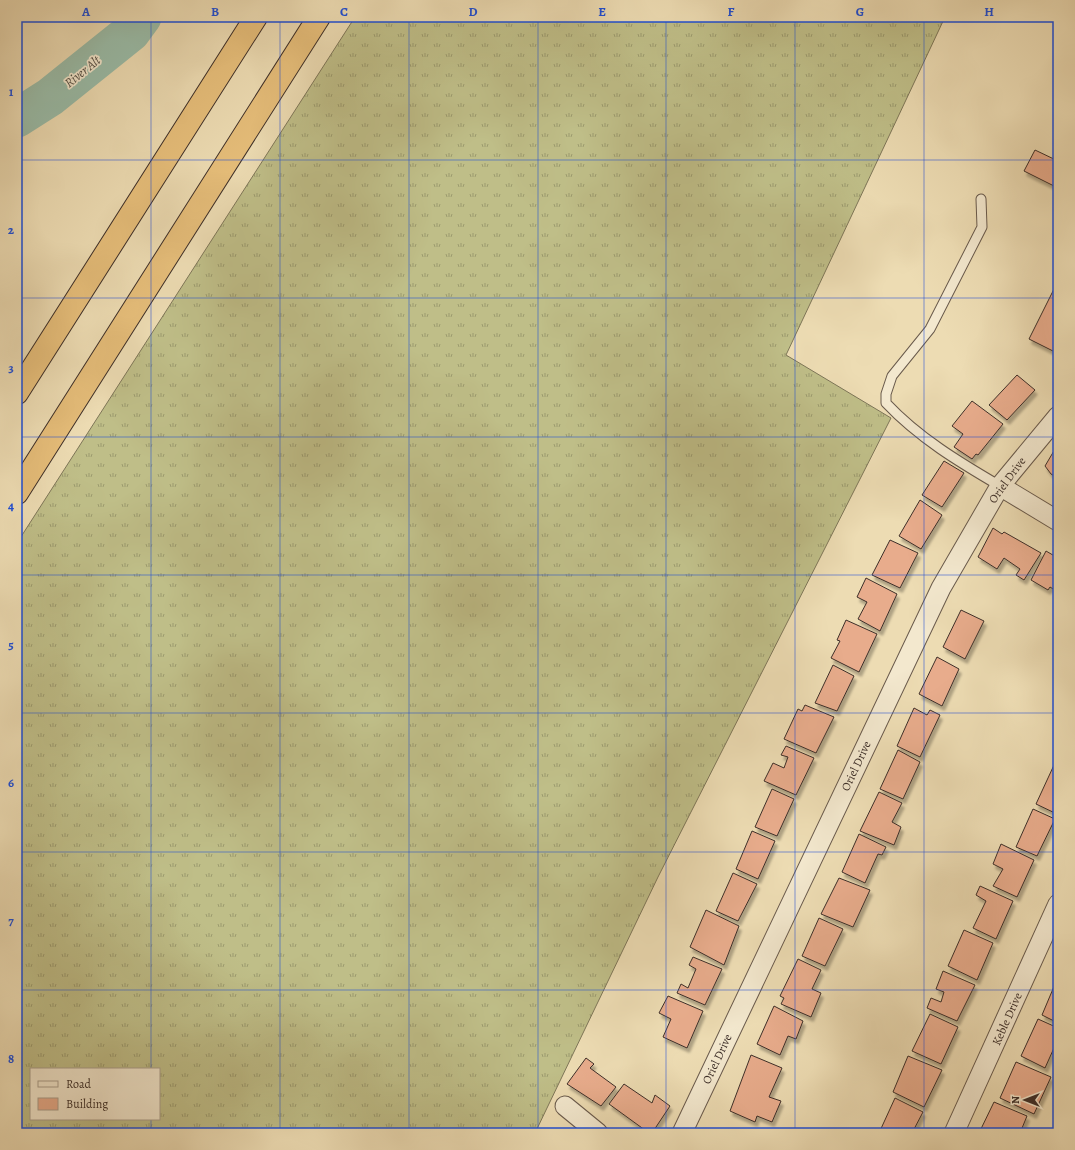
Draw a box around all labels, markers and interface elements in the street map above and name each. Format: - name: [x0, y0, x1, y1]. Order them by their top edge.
- text: A: [81, 3, 91, 20]
- text: B: [211, 3, 219, 20]
- text: C: [340, 3, 348, 20]
- text: D: [468, 3, 478, 20]
- text: E: [598, 3, 606, 20]
- text: F: [728, 3, 735, 20]
- text: G: [856, 3, 864, 20]
- text: H: [984, 3, 994, 20]
- water label: River Alt: [61, 51, 105, 91]
- text: 1: [9, 83, 14, 100]
- text: 2: [8, 221, 15, 238]
- text: 3: [8, 359, 14, 376]
- street label: Oriel Drive: [985, 453, 1029, 507]
- text: 4: [8, 497, 14, 514]
- text: 5: [8, 636, 14, 653]
- street label: Oriel Drive: [837, 738, 875, 794]
- text: 6: [8, 774, 14, 791]
- text: 7: [8, 912, 14, 929]
- street label: Keble Drive: [988, 990, 1026, 1048]
- street label: Oriel Drive: [698, 1031, 736, 1087]
- text: 8: [8, 1050, 14, 1067]
- legend: [30, 1068, 160, 1120]
- text: Road: [66, 1076, 92, 1092]
- north arrow: [1005, 1080, 1045, 1120]
- text: Building: [66, 1096, 108, 1112]
- text: N: [1008, 1096, 1023, 1104]

